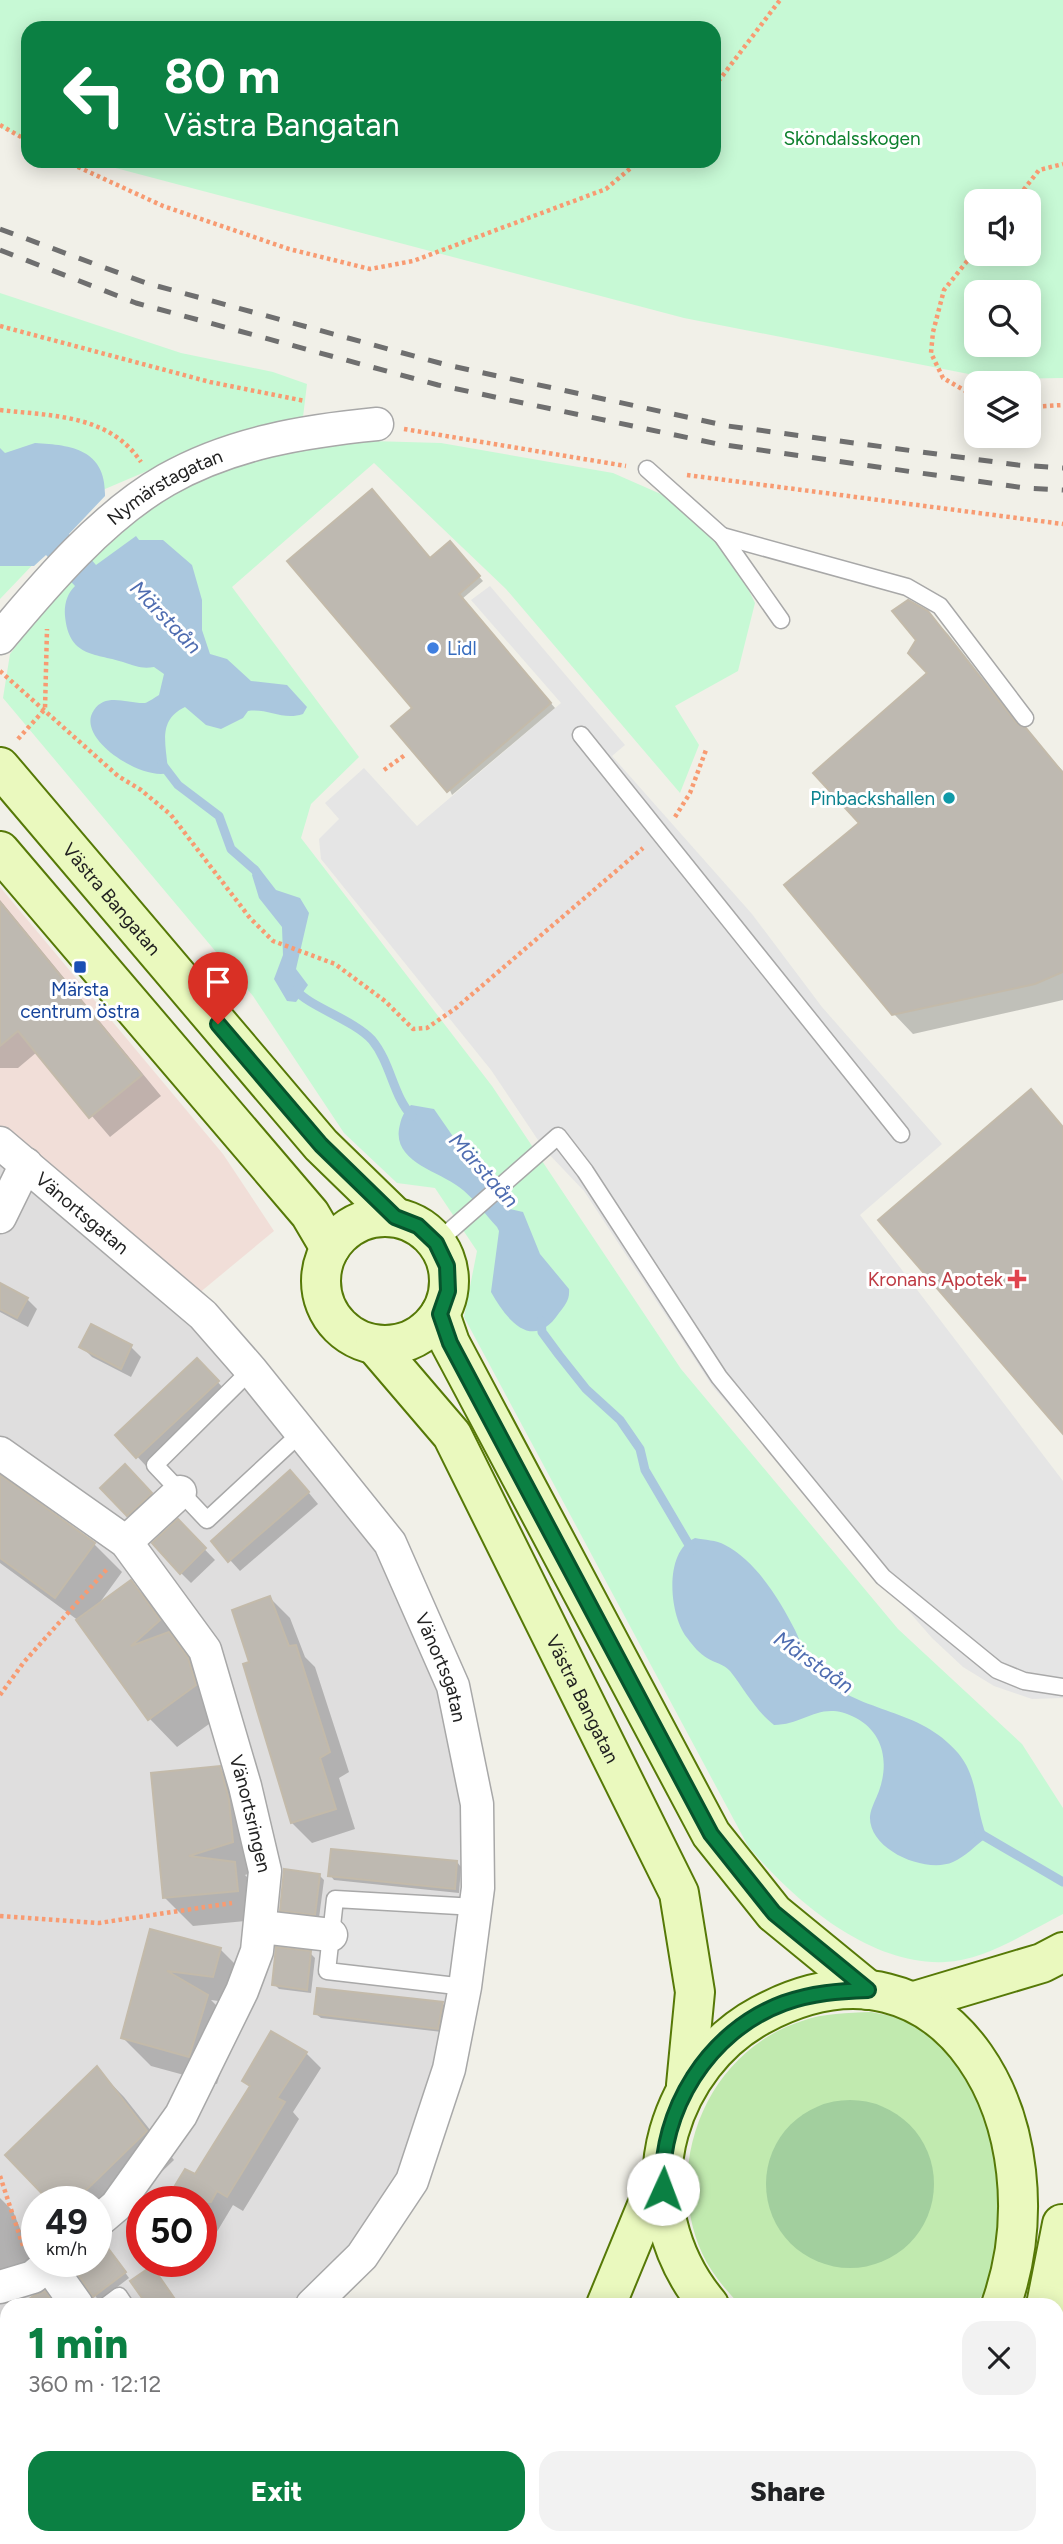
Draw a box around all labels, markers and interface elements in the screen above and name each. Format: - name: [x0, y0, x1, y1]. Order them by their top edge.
- text: 80 m: [164, 46, 280, 105]
- icon: left: [49, 49, 140, 140]
- text: Västra Bangatan: [164, 106, 400, 144]
- park label: Sköndalsskogen: [783, 127, 921, 150]
- map controls: [964, 189, 1041, 448]
- button: sound: [964, 189, 1041, 266]
- button: search: [964, 280, 1041, 357]
- button: layers: [964, 371, 1041, 448]
- street label: Nymärstagatan: [102, 444, 226, 530]
- water label: Märstaån: [125, 575, 207, 659]
- place label: Lidl: [447, 637, 477, 660]
- marker: Lidl: [425, 640, 441, 656]
- place label: Pinbackshallen: [810, 787, 935, 810]
- marker: Pinbackshallen: [941, 790, 957, 806]
- street label: Västra Bangatan: [58, 838, 166, 960]
- pin: [188, 952, 248, 1024]
- marker: Märsta centrum östra: [72, 959, 88, 975]
- icon: arrive: [199, 963, 237, 1001]
- place label: Märsta centrum östra: [20, 978, 140, 1023]
- water label: Märstaån: [444, 1128, 524, 1213]
- street label: Vänortsgatan: [31, 1167, 134, 1259]
- place label: Kronans Apotek: [868, 1268, 1004, 1291]
- marker: Kronans Apotek: [1009, 1271, 1025, 1287]
- street label: Vänortsgatan: [411, 1609, 472, 1724]
- water label: Märstaån: [769, 1626, 859, 1699]
- street label: Västra Bangatan: [541, 1631, 624, 1767]
- street label: Vänortsringen: [225, 1752, 276, 1875]
- position arrow: [626, 2152, 700, 2226]
- speed limit sign: 50: [126, 2186, 217, 2277]
- text: 49: [45, 2201, 88, 2243]
- text: km/h: [46, 2238, 87, 2260]
- text: 1 min: [28, 2318, 128, 2369]
- button: close: [962, 2321, 1036, 2395]
- text: 360 m · 12:12: [28, 2370, 161, 2398]
- button: Exit: [28, 2451, 525, 2531]
- button: Share: [539, 2451, 1036, 2531]

